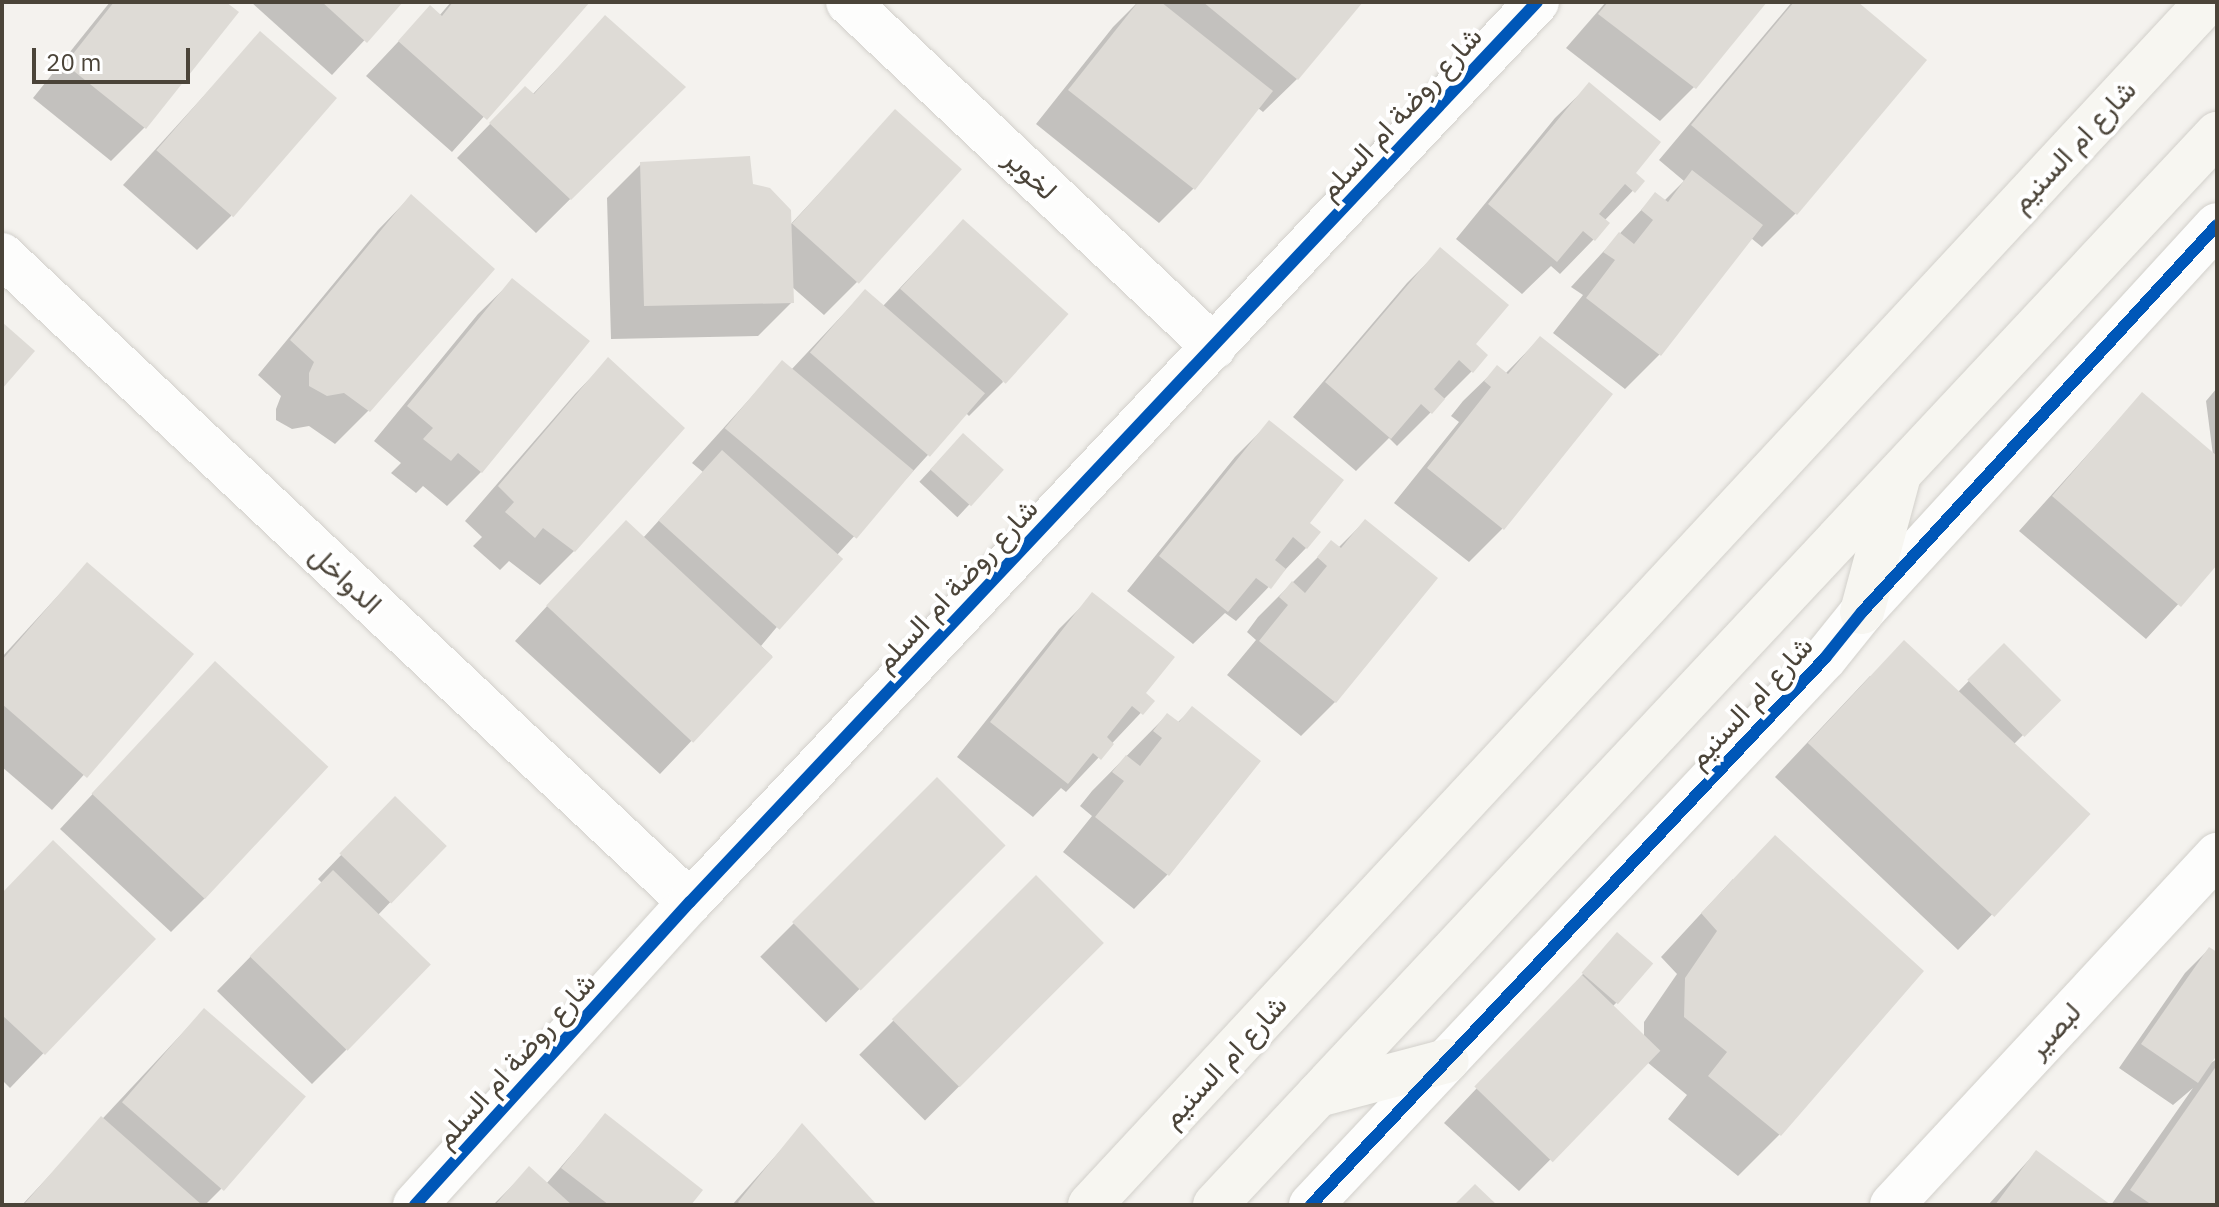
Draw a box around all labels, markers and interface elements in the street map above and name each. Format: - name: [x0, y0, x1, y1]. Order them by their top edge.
- street label: شارع روضة ام السلم: [1311, 20, 1489, 206]
- scale bar: [36, 32, 194, 82]
- text: 20 m: [46, 46, 101, 78]
- street label: شارع ام السنيم: [2003, 73, 2143, 219]
- street label: لخوير: [998, 141, 1064, 207]
- street label: شارع روضة ام السلم: [867, 492, 1045, 678]
- street label: الدواخل: [303, 537, 389, 621]
- street label: شارع ام السنيم: [1680, 629, 1820, 775]
- street label: شارع روضة ام السلم: [428, 966, 602, 1154]
- street label: شارع ام السنيم: [1154, 988, 1294, 1134]
- street label: لبصير: [2020, 995, 2088, 1065]

